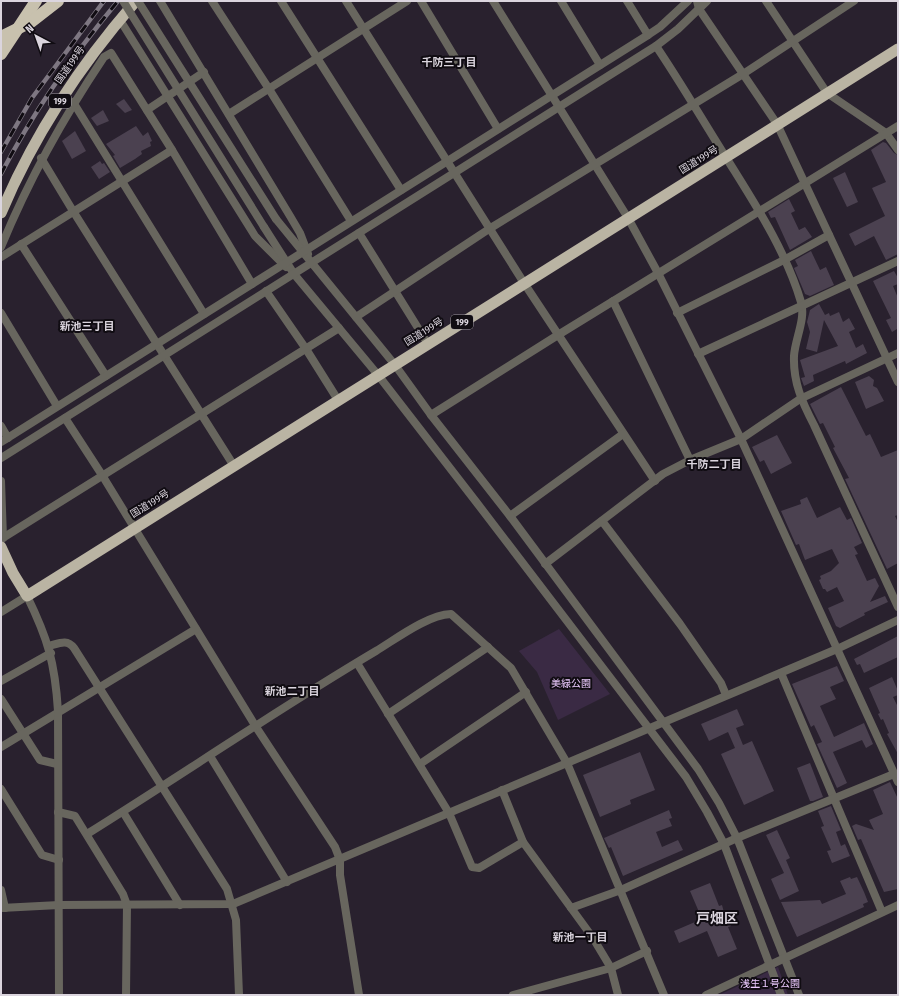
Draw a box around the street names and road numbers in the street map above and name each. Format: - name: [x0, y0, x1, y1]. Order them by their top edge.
- street label: 国道199号: [53, 44, 87, 86]
- road number: 199: [49, 94, 71, 108]
- street label: 国道199号: [677, 143, 721, 177]
- street label: 国道199号: [402, 315, 446, 349]
- road number: 199: [451, 315, 473, 329]
- street label: 国道199号: [128, 487, 172, 521]

